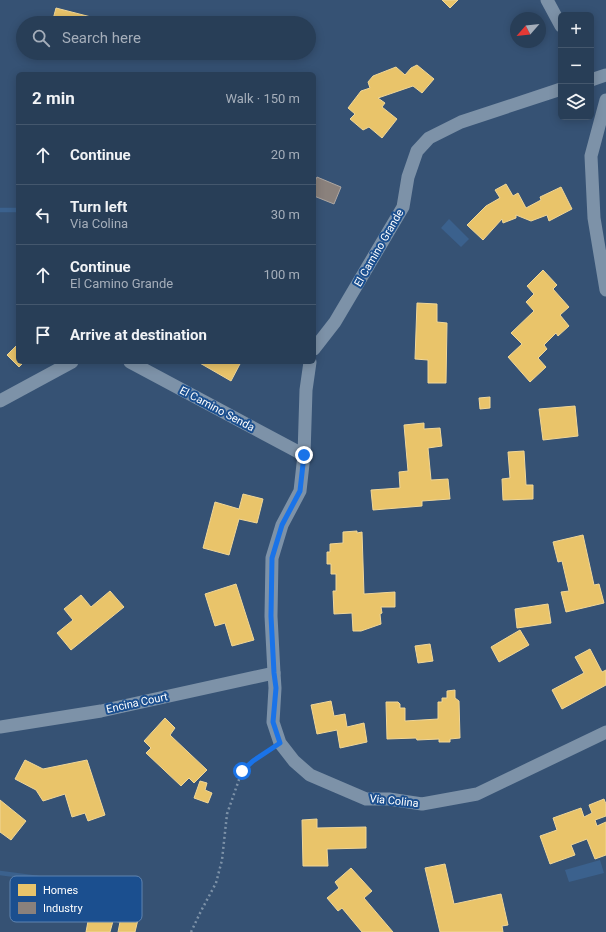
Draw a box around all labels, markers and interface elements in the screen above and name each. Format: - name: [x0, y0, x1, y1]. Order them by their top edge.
- north arrow: [510, 12, 546, 48]
- map controls: [558, 12, 594, 120]
- button: +: [558, 12, 594, 48]
- search box: [16, 16, 316, 60]
- icon: search: [30, 27, 52, 49]
- text: Search here: [62, 29, 141, 47]
- button: −: [558, 48, 594, 84]
- button: layers: [558, 84, 594, 120]
- text: 2 min: [32, 88, 75, 108]
- text: Walk · 150 m: [225, 91, 300, 106]
- icon: ahead: [32, 144, 54, 166]
- text: Continue: [70, 146, 131, 164]
- text: 20 m: [271, 147, 300, 162]
- text: Turn left: [70, 198, 127, 216]
- icon: left: [32, 204, 54, 226]
- text: 30 m: [271, 207, 300, 222]
- street label: El Camino Grande: [352, 207, 407, 289]
- text: Via Colina: [70, 216, 128, 231]
- text: Continue: [70, 258, 131, 276]
- icon: ahead: [32, 264, 54, 286]
- text: 100 m: [263, 267, 300, 282]
- text: El Camino Grande: [70, 276, 173, 291]
- icon: arrive: [32, 324, 54, 346]
- text: Arrive at destination: [70, 326, 207, 344]
- street label: El Camino Senda: [177, 384, 257, 434]
- route end: [295, 446, 313, 464]
- street label: Encina Court: [105, 690, 169, 716]
- route start: [233, 762, 251, 780]
- street label: Via Colina: [369, 792, 419, 810]
- legend: [10, 876, 142, 922]
- text: Homes: [43, 884, 79, 897]
- text: Industry: [43, 902, 83, 915]

